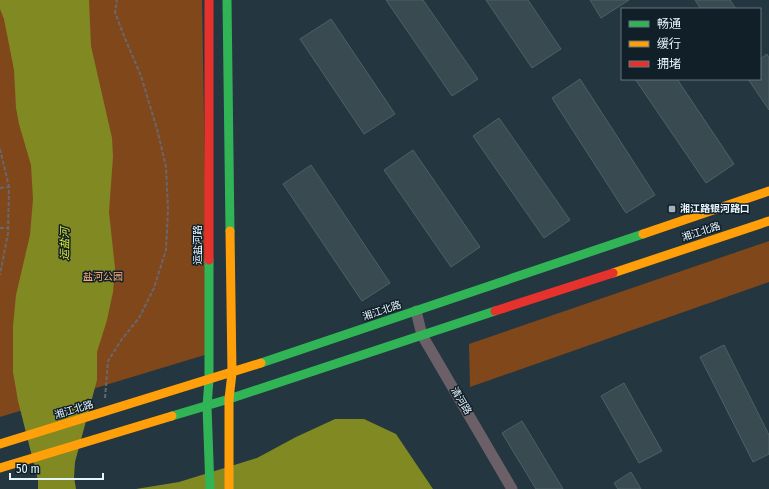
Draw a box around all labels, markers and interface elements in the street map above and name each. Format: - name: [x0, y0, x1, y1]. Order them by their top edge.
- legend: [621, 8, 761, 80]
- text: 畅通: [657, 17, 681, 31]
- text: 缓行: [657, 37, 681, 51]
- text: 拥堵: [657, 57, 681, 71]
- place label: 湘江路银河路口: [680, 203, 750, 215]
- marker: 湘江路银河路口: [667, 204, 677, 214]
- street label: 湘江北路: [680, 220, 722, 244]
- water label: 运盐河: [58, 225, 72, 261]
- street label: 运盐河路: [192, 225, 204, 265]
- park label: 盐河公园: [83, 271, 123, 283]
- street label: 湘江北路: [361, 299, 403, 323]
- street label: 清河路: [448, 385, 474, 417]
- street label: 湘江北路: [53, 398, 95, 422]
- scale bar: [10, 455, 103, 481]
- text: 50 m: [16, 462, 40, 476]

